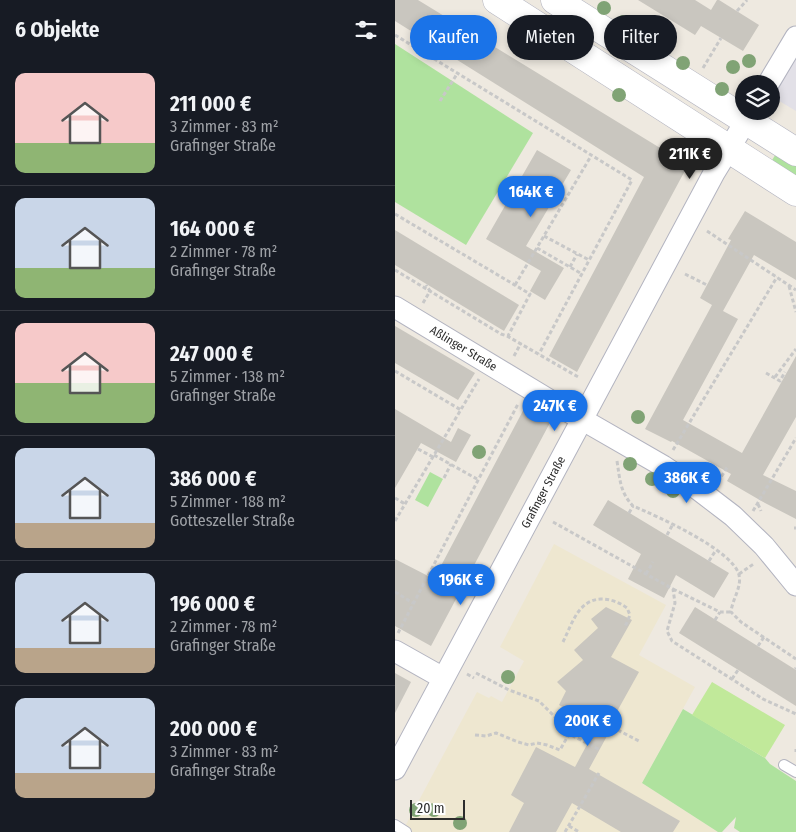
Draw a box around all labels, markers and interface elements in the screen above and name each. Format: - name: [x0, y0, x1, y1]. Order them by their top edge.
- chip: Kaufen: [410, 15, 497, 60]
- chip: Mieten: [507, 15, 594, 60]
- chip: Filter: [604, 15, 677, 60]
- icon: filters: [352, 16, 380, 44]
- text: 6 Objekte: [15, 17, 99, 43]
- map controls: [735, 75, 780, 120]
- button: layers: [735, 75, 780, 120]
- text: 211 000 €: [170, 91, 251, 117]
- icon: home: [55, 93, 115, 153]
- text: 3 Zimmer · 83 m²: [170, 117, 279, 136]
- text: Grafinger Straße: [170, 136, 276, 155]
- pin: 211K €: [649, 138, 731, 180]
- text: 211K €: [669, 144, 711, 163]
- pin: 164K €: [490, 176, 572, 218]
- text: 164K €: [509, 182, 553, 201]
- text: 164 000 €: [170, 216, 255, 242]
- icon: home: [55, 218, 115, 278]
- text: 2 Zimmer · 78 m²: [170, 242, 277, 261]
- text: Grafinger Straße: [170, 261, 276, 280]
- street label: Aßlinger Straße: [427, 323, 500, 374]
- text: 247 000 €: [170, 341, 253, 367]
- icon: home: [55, 343, 115, 403]
- text: 5 Zimmer · 138 m²: [170, 367, 285, 386]
- text: Grafinger Straße: [170, 386, 276, 405]
- pin: 247K €: [514, 390, 596, 432]
- text: 247K €: [534, 396, 577, 415]
- street label: Grafinger Straße: [518, 454, 568, 531]
- pin: 386K €: [646, 462, 728, 504]
- text: 386 000 €: [170, 466, 256, 492]
- icon: home: [55, 468, 115, 528]
- text: 386K €: [664, 468, 710, 487]
- text: 5 Zimmer · 188 m²: [170, 492, 286, 511]
- text: Gotteszeller Straße: [170, 511, 295, 530]
- pin: 196K €: [420, 564, 502, 606]
- text: 196K €: [439, 570, 483, 589]
- text: 196 000 €: [170, 591, 255, 617]
- icon: home: [55, 593, 115, 653]
- text: 2 Zimmer · 78 m²: [170, 617, 277, 636]
- text: Grafinger Straße: [170, 636, 276, 655]
- pin: 200K €: [547, 704, 629, 747]
- text: 200K €: [565, 711, 611, 730]
- text: 200 000 €: [170, 716, 257, 742]
- icon: home: [55, 718, 115, 778]
- text: 3 Zimmer · 83 m²: [170, 742, 279, 761]
- text: Grafinger Straße: [170, 761, 276, 780]
- scale bar: [410, 797, 465, 820]
- text: 20 m: [417, 800, 445, 817]

